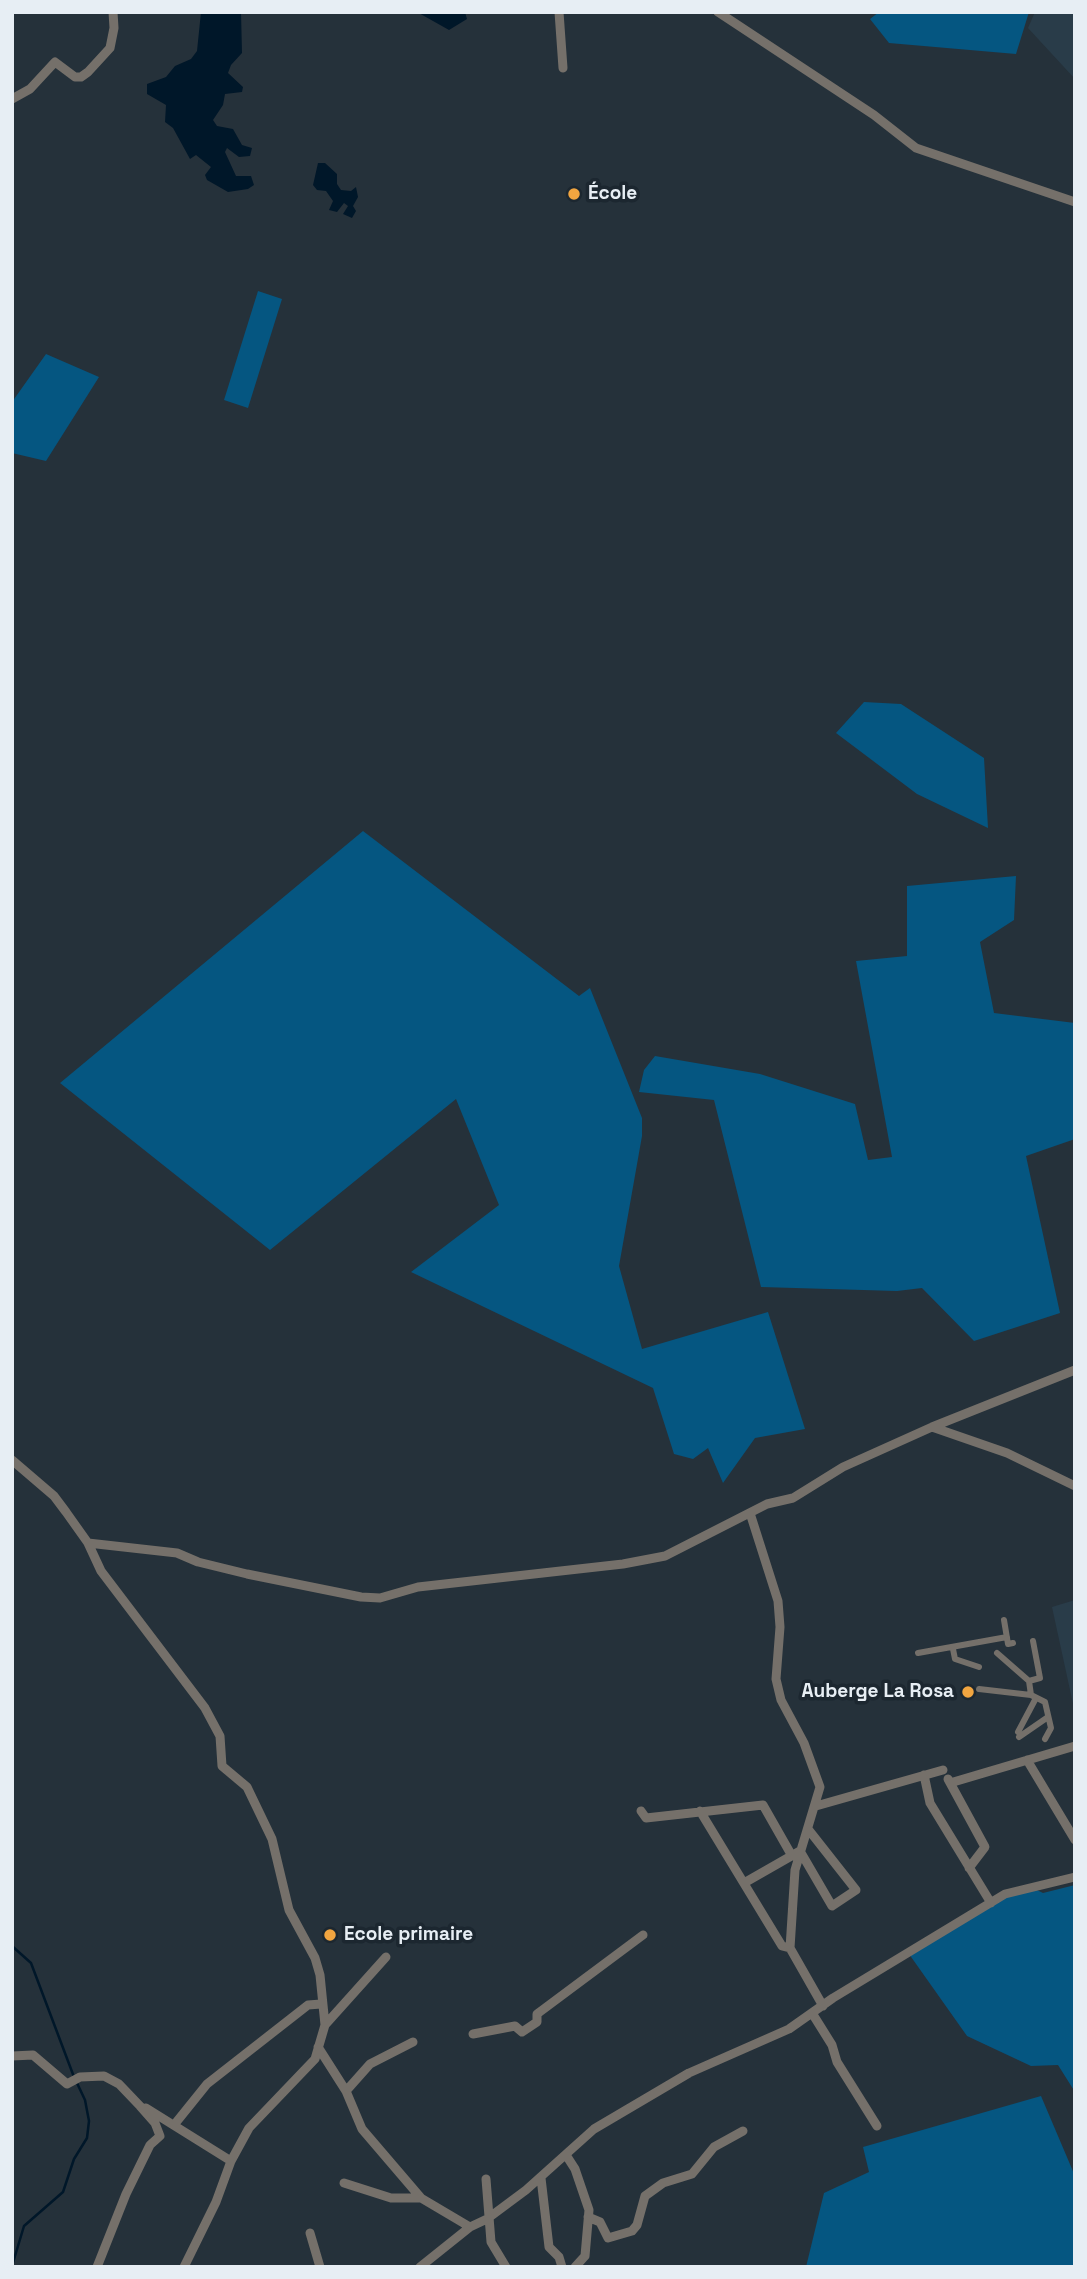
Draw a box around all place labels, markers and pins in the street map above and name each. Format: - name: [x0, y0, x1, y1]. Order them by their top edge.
- place label: École: [588, 183, 637, 205]
- marker: École: [566, 186, 582, 202]
- place label: Auberge La Rosa: [801, 1681, 954, 1703]
- marker: Auberge La Rosa: [960, 1684, 976, 1700]
- place label: Ecole primaire: [344, 1924, 473, 1946]
- marker: Ecole primaire: [322, 1927, 338, 1943]

